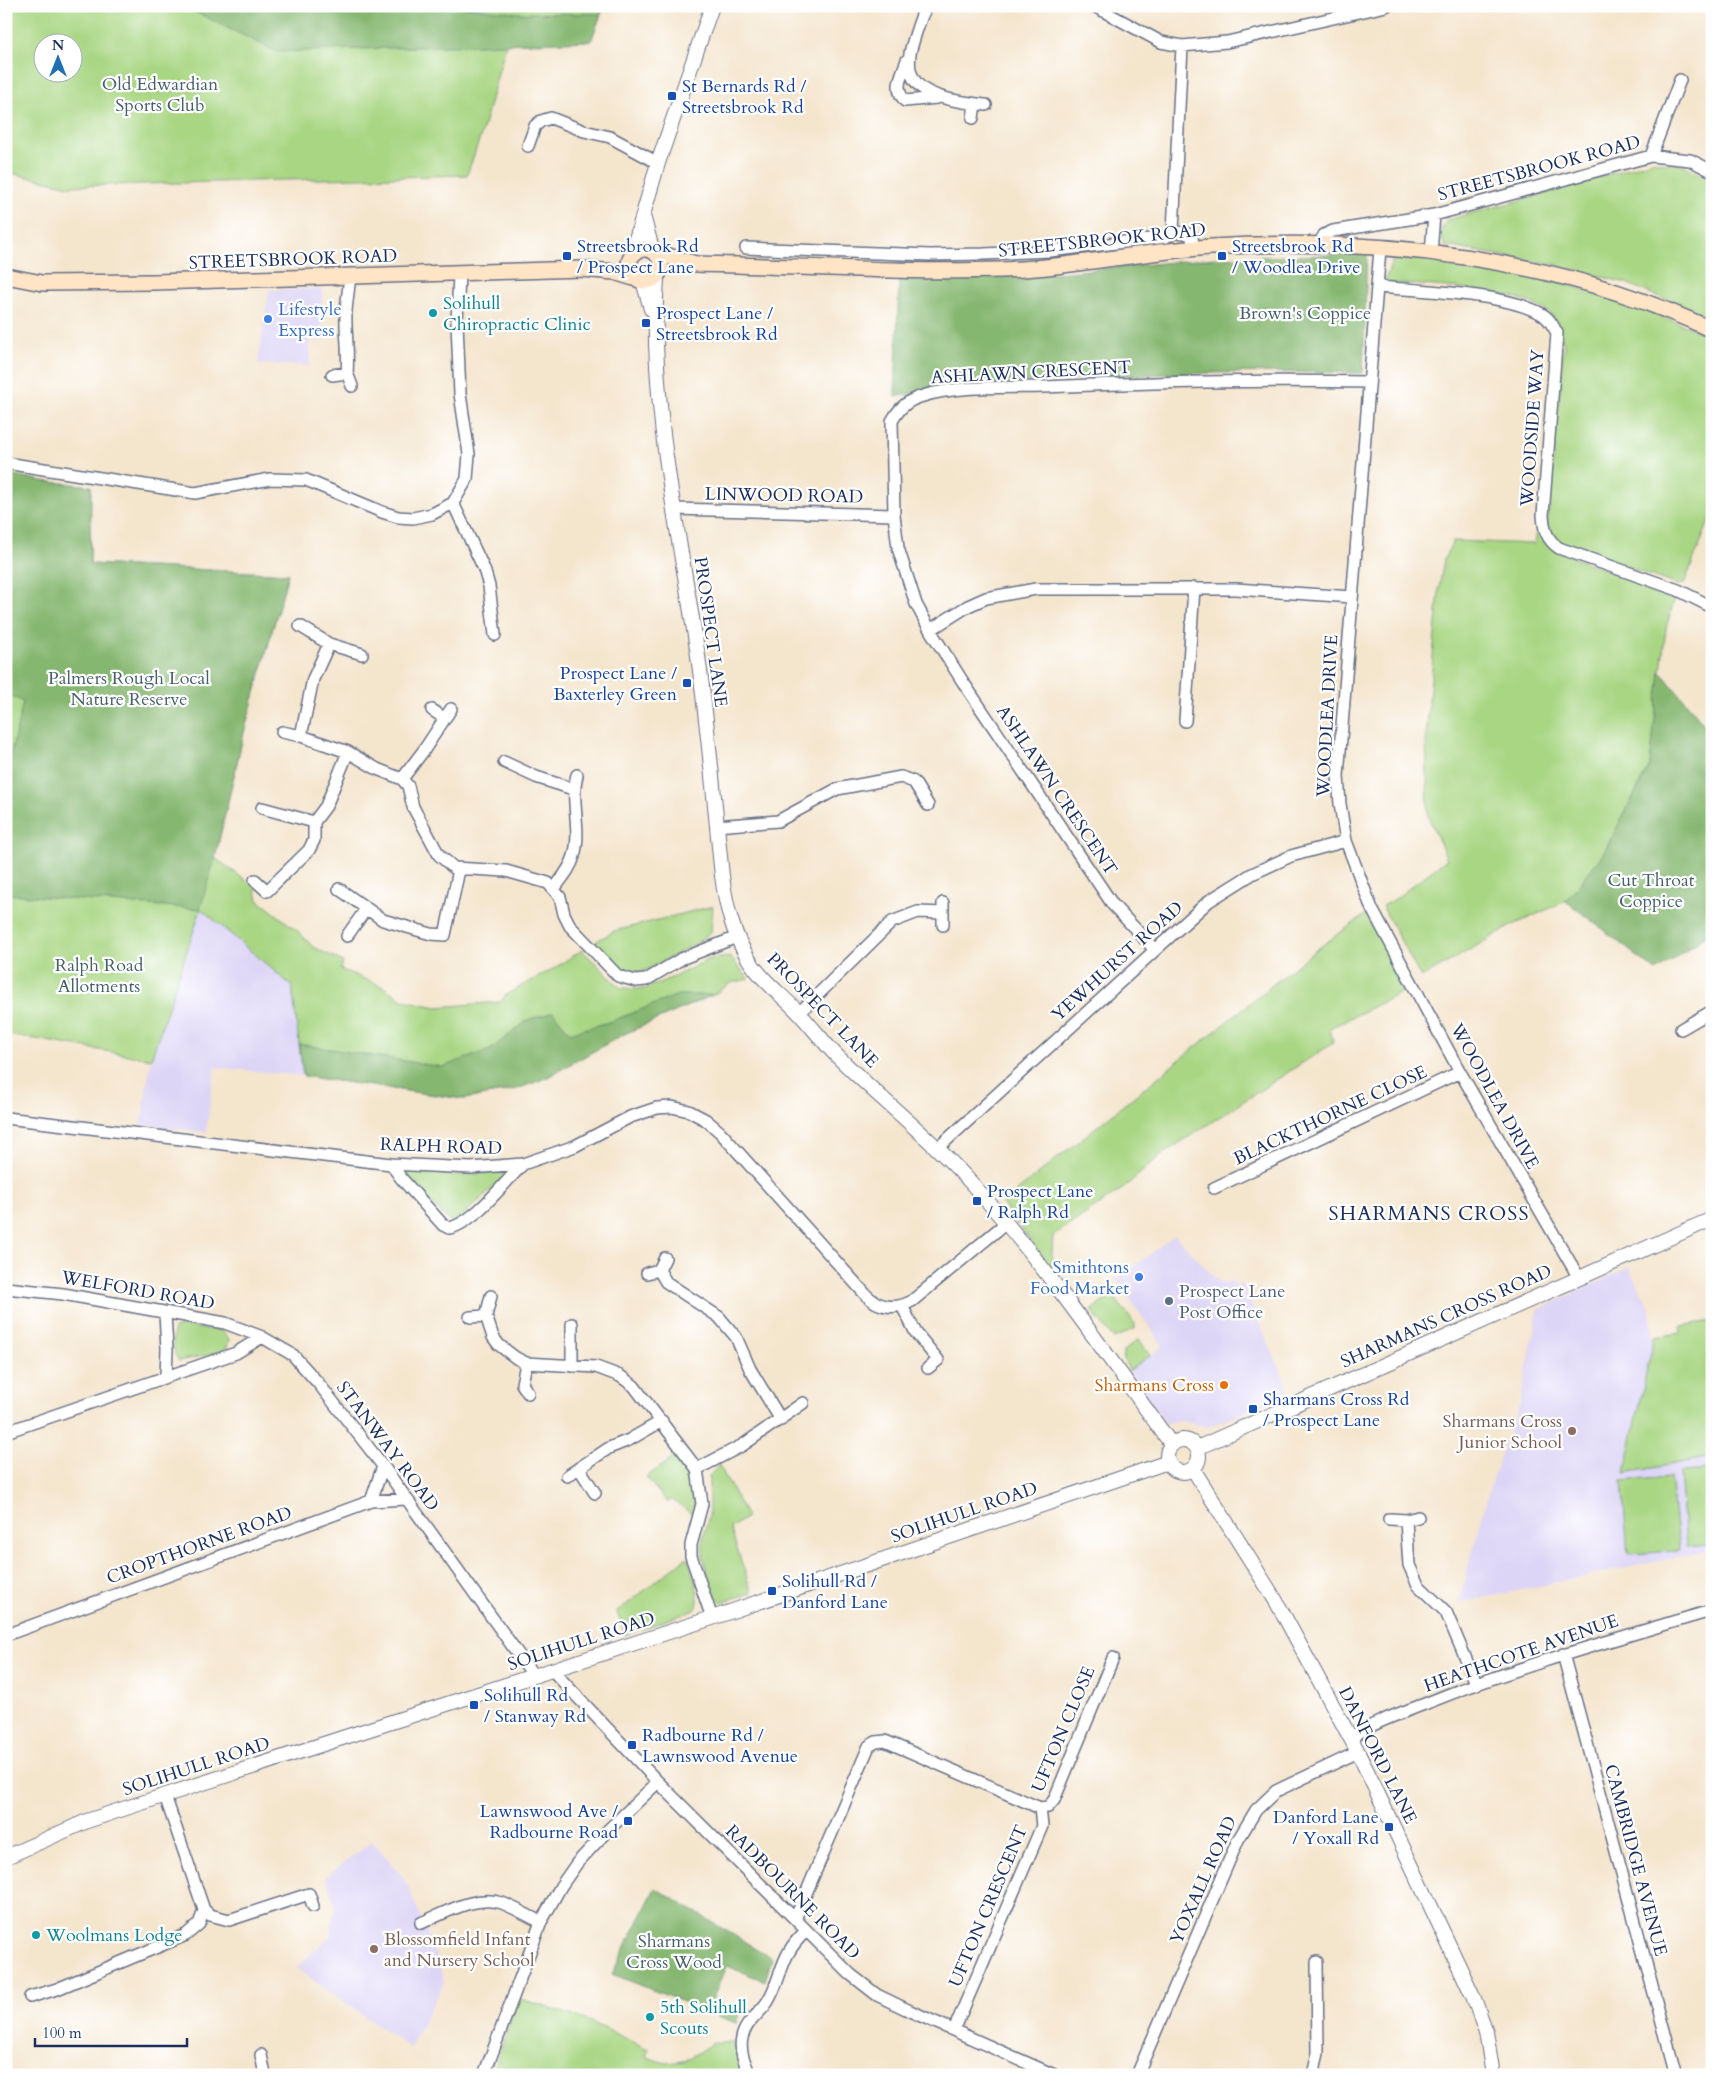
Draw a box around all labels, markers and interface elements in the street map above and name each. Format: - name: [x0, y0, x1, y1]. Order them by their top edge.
- north arrow: [32, 32, 82, 82]
- text: N: [52, 36, 64, 55]
- park label: Old Edwardian Sports Club: [102, 72, 219, 118]
- place label: St Bernards Rd / Streetsbrook Rd: [682, 74, 806, 120]
- marker: St Bernards Rd / Streetsbrook Rd: [666, 90, 678, 102]
- street label: STREETSBROOK ROAD: [1435, 129, 1643, 208]
- street label: STREETSBROOK ROAD: [997, 217, 1207, 264]
- place label: Streetsbrook Rd / Prospect Lane: [577, 234, 699, 280]
- place label: Streetsbrook Rd / Woodlea Drive: [1232, 234, 1361, 280]
- street label: STREETSBROOK ROAD: [188, 243, 398, 276]
- marker: Streetsbrook Rd / Prospect Lane: [561, 250, 573, 262]
- marker: Streetsbrook Rd / Woodlea Drive: [1216, 250, 1228, 262]
- place label: Solihull Chiropractic Clinic: [443, 291, 591, 337]
- place label: Lifestyle Express: [278, 297, 342, 343]
- place label: Prospect Lane / Streetsbrook Rd: [656, 301, 778, 347]
- park label: Brown's Coppice: [1239, 301, 1371, 326]
- marker: Solihull Chiropractic Clinic: [427, 307, 439, 319]
- marker: Lifestyle Express: [262, 313, 274, 325]
- marker: Prospect Lane / Streetsbrook Rd: [640, 317, 652, 329]
- street label: WOODSIDE WAY: [1514, 348, 1551, 508]
- street label: ASHLAWN CRESCENT: [930, 355, 1132, 390]
- street label: LINWOOD ROAD: [705, 482, 863, 509]
- street label: PROSPECT LANE: [688, 555, 733, 709]
- street label: WOODLEA DRIVE: [1311, 634, 1344, 799]
- place label: Prospect Lane / Baxterley Green: [553, 661, 678, 707]
- park label: Palmers Rough Local Nature Reserve: [48, 666, 210, 712]
- marker: Prospect Lane / Baxterley Green: [681, 677, 693, 689]
- street label: ASHLAWN CRESCENT: [990, 700, 1123, 880]
- park label: Cut Throat Coppice: [1607, 868, 1695, 914]
- street label: YEWHURST ROAD: [1046, 895, 1189, 1027]
- street label: PROSPECT LANE: [761, 947, 884, 1073]
- park label: Ralph Road Allotments: [55, 953, 144, 999]
- street label: WOODLEA DRIVE: [1444, 1018, 1545, 1174]
- street label: BLACKTHORNE CLOSE: [1229, 1060, 1431, 1171]
- street label: RALPH ROAD: [380, 1132, 502, 1161]
- place label: Prospect Lane / Ralph Rd: [987, 1179, 1094, 1225]
- marker: Prospect Lane / Ralph Rd: [971, 1195, 983, 1207]
- district label: SHARMANS CROSS: [1329, 1200, 1529, 1227]
- place label: Smithtons Food Market: [1030, 1255, 1129, 1301]
- street label: SHARMANS CROSS ROAD: [1337, 1259, 1556, 1374]
- street label: WELFORD ROAD: [58, 1265, 216, 1316]
- marker: Smithtons Food Market: [1133, 1271, 1145, 1283]
- place label: Prospect Lane Post Office: [1179, 1279, 1286, 1325]
- marker: Prospect Lane Post Office: [1163, 1295, 1175, 1307]
- place label: Sharmans Cross: [1095, 1373, 1214, 1398]
- street label: STANWAY ROAD: [330, 1376, 445, 1516]
- marker: Sharmans Cross: [1218, 1379, 1230, 1391]
- place label: Sharmans Cross Rd / Prospect Lane: [1263, 1387, 1410, 1433]
- marker: Sharmans Cross Rd / Prospect Lane: [1247, 1403, 1259, 1415]
- place label: Sharmans Cross Junior School: [1443, 1409, 1562, 1455]
- marker: Sharmans Cross Junior School: [1566, 1425, 1578, 1437]
- street label: SOLIHULL ROAD: [888, 1476, 1041, 1549]
- street label: CROPTHORNE ROAD: [103, 1500, 295, 1591]
- place label: Solihull Rd / Danford Lane: [782, 1569, 888, 1615]
- marker: Solihull Rd / Danford Lane: [766, 1585, 778, 1597]
- street label: SOLIHULL ROAD: [504, 1606, 658, 1677]
- street label: HEATHCOTE AVENUE: [1421, 1608, 1622, 1698]
- street label: UFTON CLOSE: [1026, 1663, 1101, 1796]
- street label: DANFORD LANE: [1332, 1682, 1423, 1828]
- place label: Solihull Rd / Stanway Rd: [484, 1683, 586, 1729]
- marker: Solihull Rd / Stanway Rd: [468, 1699, 480, 1711]
- place label: Radbourne Rd / Lawnswood Avenue: [642, 1723, 798, 1769]
- street label: SOLIHULL ROAD: [119, 1731, 273, 1802]
- marker: Radbourne Rd / Lawnswood Avenue: [626, 1739, 638, 1751]
- street label: CAMBRIDGE AVENUE: [1598, 1762, 1673, 1959]
- place label: Lawnswood Ave / Radbourne Road: [480, 1799, 618, 1845]
- place label: Danford Lane / Yoxall Rd: [1273, 1805, 1379, 1851]
- street label: YOXALL ROAD: [1164, 1812, 1243, 1948]
- marker: Lawnswood Ave / Radbourne Road: [622, 1815, 634, 1827]
- street label: RADBOURNE ROAD: [720, 1819, 866, 1965]
- street label: UFTON CRESCENT: [943, 1821, 1034, 1991]
- marker: Danford Lane / Yoxall Rd: [1383, 1821, 1395, 1833]
- place label: Woolmans Lodge: [45, 1923, 182, 1948]
- place label: Blossomfield Infant and Nursery School: [384, 1927, 535, 1973]
- marker: Woolmans Lodge: [30, 1929, 42, 1941]
- park label: Sharmans Cross Wood: [626, 1929, 722, 1975]
- marker: Blossomfield Infant and Nursery School: [368, 1943, 380, 1955]
- place label: 5th Solihull Scouts: [660, 1995, 747, 2041]
- marker: 5th Solihull Scouts: [644, 2011, 656, 2023]
- scale bar: [35, 2016, 188, 2048]
- text: 100 m: [42, 2023, 82, 2043]

